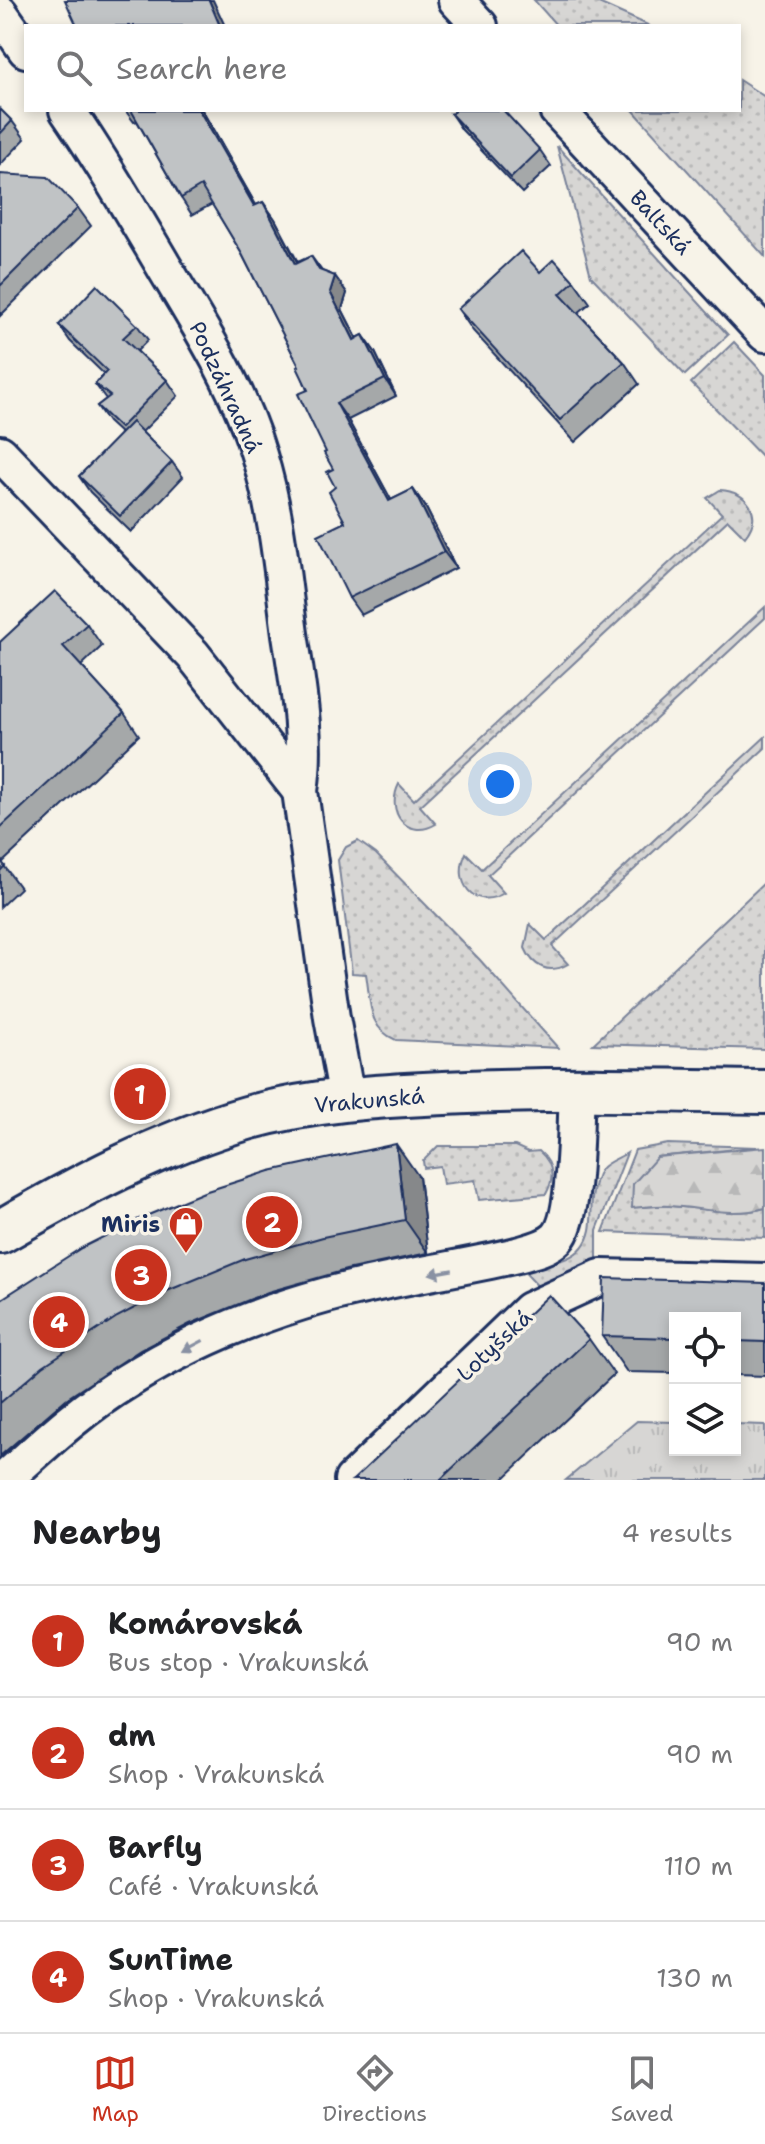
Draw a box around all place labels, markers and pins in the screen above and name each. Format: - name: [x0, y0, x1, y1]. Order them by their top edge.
- pin: 1: [114, 1064, 166, 1124]
- pin: 2: [246, 1192, 298, 1252]
- shop icon: Miris: [167, 1205, 205, 1255]
- place label: Miris: [101, 1210, 160, 1239]
- pin: 3: [115, 1245, 167, 1305]
- pin: 4: [33, 1292, 85, 1352]

